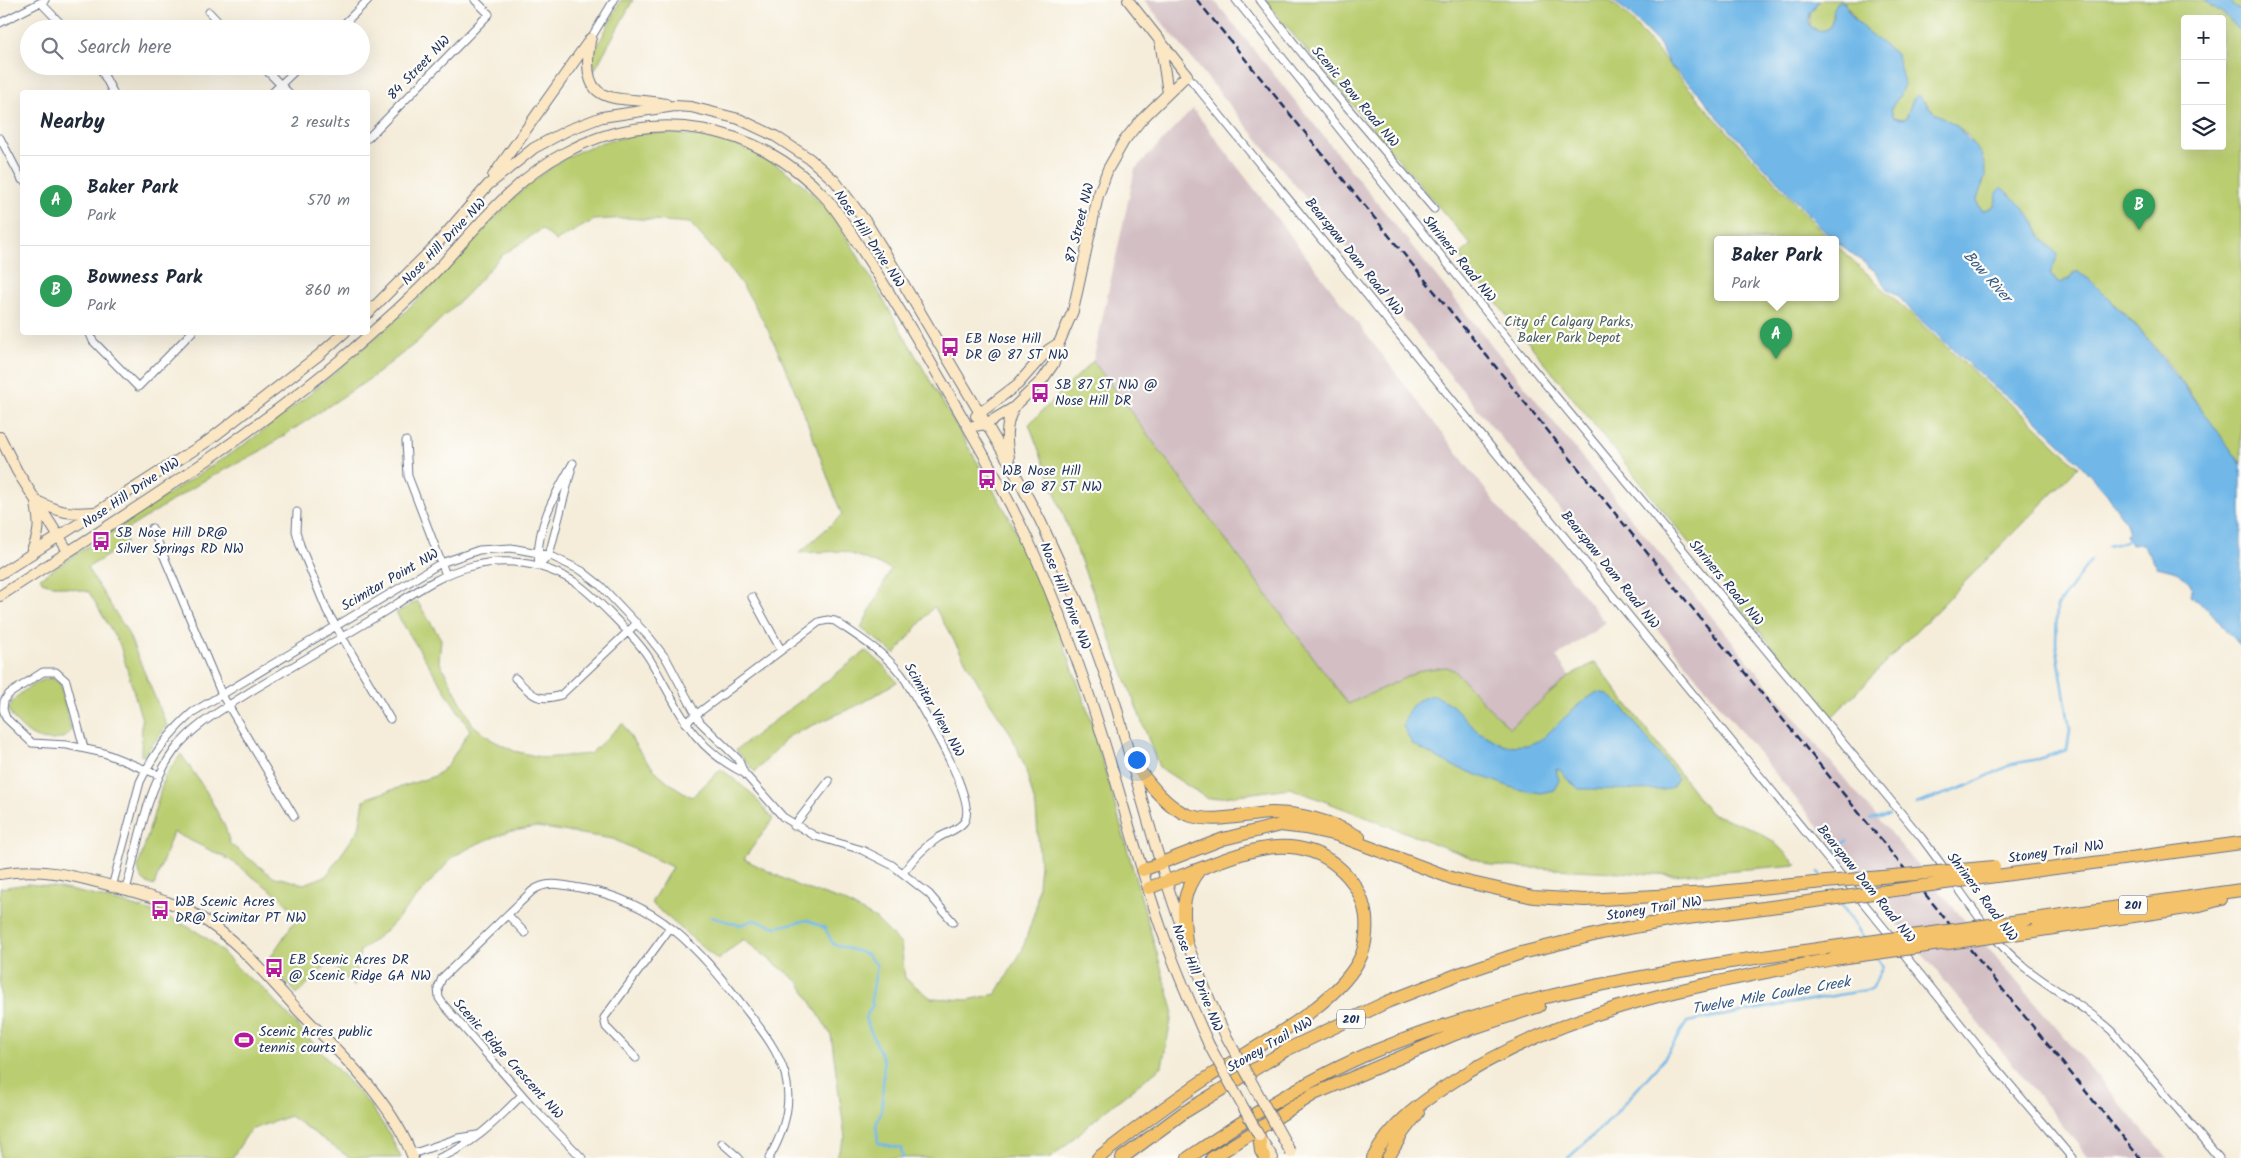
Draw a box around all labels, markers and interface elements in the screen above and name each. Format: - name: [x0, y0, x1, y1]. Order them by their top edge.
- map controls: [2181, 15, 2226, 150]
- button: +: [2181, 15, 2226, 60]
- search box: [20, 20, 370, 75]
- street label: 84 Street NW: [382, 30, 456, 106]
- text: Search here: [78, 33, 172, 63]
- icon: search: [38, 34, 66, 62]
- street label: Scenic Bow Road NW: [1306, 41, 1404, 153]
- button: −: [2181, 60, 2226, 105]
- button: layers: [2181, 105, 2226, 150]
- text: Nearby: [40, 106, 105, 139]
- text: 2 results: [290, 110, 350, 135]
- text: Baker Park: [87, 173, 178, 203]
- street label: 87 Street NW: [1059, 180, 1101, 265]
- street label: Nose Hill Drive NW: [828, 186, 910, 292]
- text: A: [51, 188, 61, 213]
- text: 570 m: [307, 188, 350, 213]
- pin: B: [2123, 189, 2155, 230]
- street label: Nose Hill Drive NW: [396, 193, 492, 291]
- street label: Bearspaw Dam Road NW: [1299, 193, 1409, 321]
- text: Park: [87, 203, 116, 228]
- street label: Shriners Road NW: [1417, 211, 1501, 308]
- popup: [1714, 236, 1839, 301]
- text: Baker Park: [1731, 241, 1822, 271]
- water label: Bow River: [1957, 246, 2019, 311]
- text: Bowness Park: [87, 263, 202, 293]
- text: Park: [1731, 271, 1760, 296]
- text: B: [51, 278, 61, 303]
- text: 860 m: [304, 278, 350, 303]
- text: Park: [87, 293, 116, 318]
- park label: City of Calgary Parks, Baker Park Depot: [1504, 311, 1634, 349]
- pin: A: [1760, 318, 1792, 359]
- place label: EB Nose Hill DR @ 87 ST NW: [965, 328, 1068, 366]
- bus stop icon: EB Nose Hill DR @ 87 ST NW: [939, 336, 961, 358]
- place label: SB 87 ST NW @ Nose Hill DR: [1055, 374, 1158, 412]
- bus stop icon: SB 87 ST NW @ Nose Hill DR: [1029, 382, 1051, 404]
- street label: Nose Hill Drive NW: [78, 452, 184, 534]
- place label: WB Nose Hill Dr @ 87 ST NW: [1002, 460, 1102, 498]
- bus stop icon: WB Nose Hill Dr @ 87 ST NW: [976, 468, 998, 490]
- street label: Bearspaw Dam Road NW: [1555, 506, 1665, 634]
- place label: SB Nose Hill DR@ Silver Springs RD NW: [116, 522, 244, 560]
- bus stop icon: SB Nose Hill DR@ Silver Springs RD NW: [90, 530, 112, 552]
- street label: Shriners Road NW: [1683, 535, 1769, 631]
- street label: Nose Hill Drive NW: [1033, 539, 1097, 653]
- street label: Scimitar Point NW: [337, 543, 443, 617]
- street label: Scimitar View NW: [898, 658, 970, 762]
- your location: [1124, 747, 1150, 773]
- street label: Bearspaw Dam Road NW: [1811, 820, 1921, 948]
- street label: Stoney Trail NW: [2007, 834, 2105, 870]
- street label: Shriners Road NW: [1941, 848, 2023, 946]
- place label: WB Scenic Acres DR@ Scimitar PT NW: [175, 891, 306, 929]
- street label: Stoney Trail NW: [1605, 891, 1703, 927]
- road number: 201: [2119, 896, 2147, 914]
- bus stop icon: WB Scenic Acres DR@ Scimitar PT NW: [149, 899, 171, 921]
- street label: Nose Hill Drive NW: [1165, 921, 1229, 1035]
- place label: EB Scenic Acres DR @ Scenic Ridge GA NW: [289, 949, 431, 987]
- bus stop icon: EB Scenic Acres DR @ Scenic Ridge GA NW: [263, 957, 285, 979]
- water label: Twelve Mile Coulee Creek: [1690, 970, 1854, 1022]
- street label: Scenic Ridge Crescent NW: [447, 994, 569, 1125]
- road number: 201: [1337, 1010, 1365, 1028]
- street label: Stoney Trail NW: [1223, 1011, 1317, 1079]
- place label: Scenic Acres public tennis courts: [259, 1021, 373, 1059]
- sports icon: Scenic Acres public tennis courts: [233, 1029, 255, 1051]

